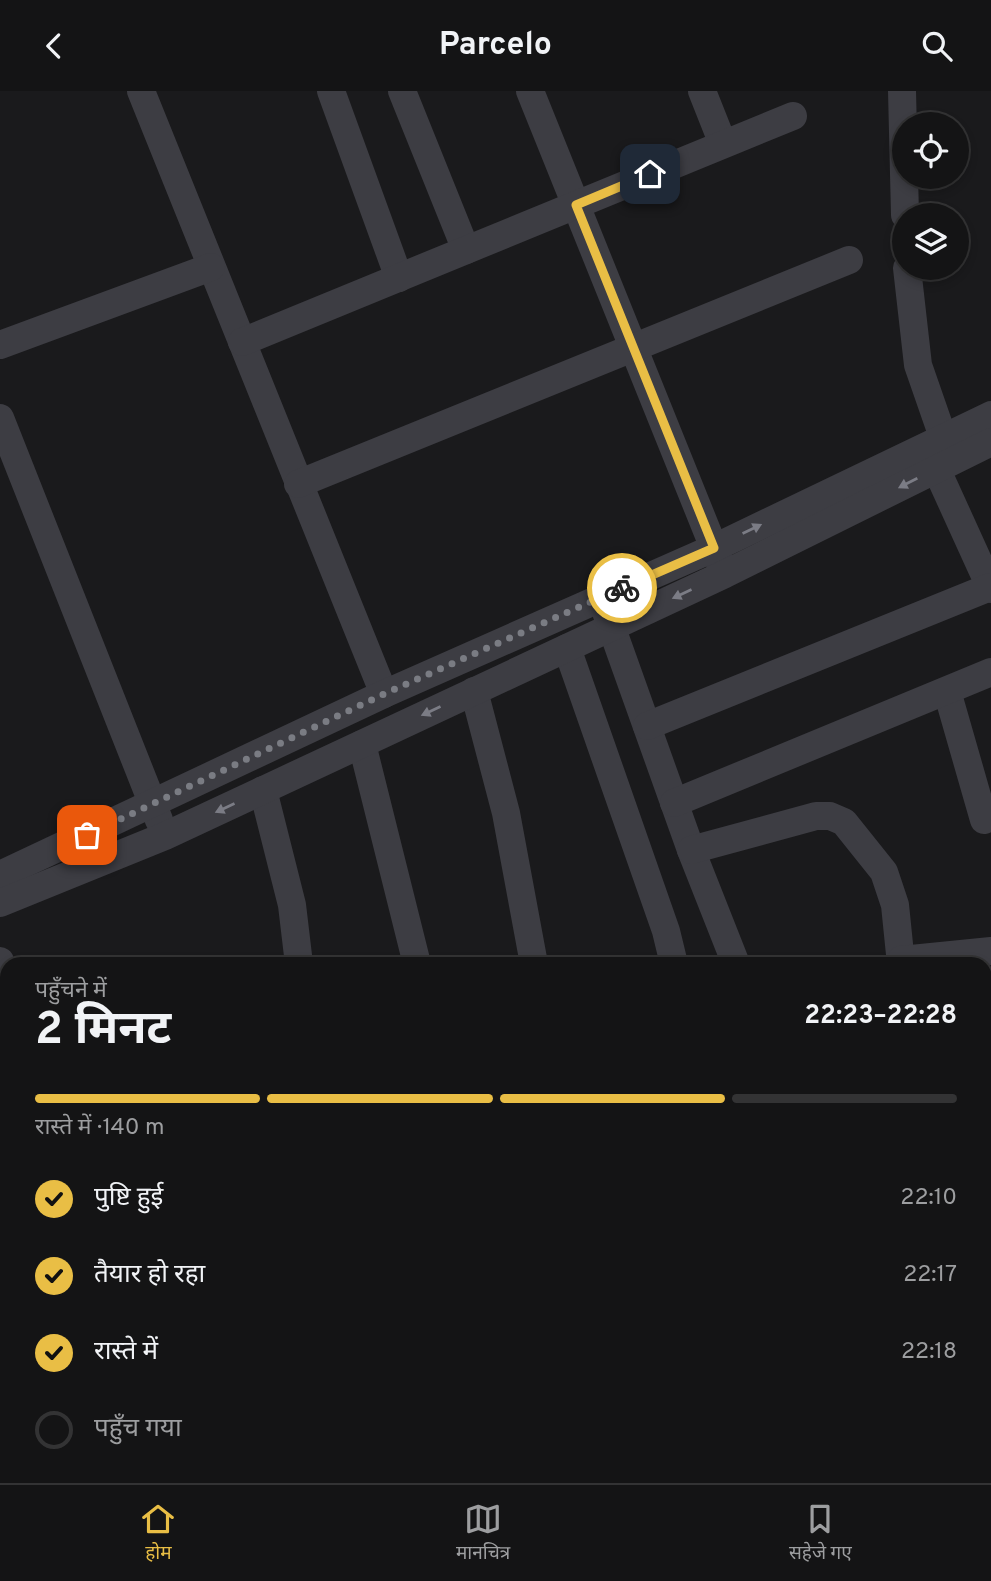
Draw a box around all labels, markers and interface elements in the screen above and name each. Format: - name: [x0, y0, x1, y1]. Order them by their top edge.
- text: Parcelo: [439, 26, 552, 66]
- icon: back: [35, 27, 73, 65]
- icon: search: [918, 27, 956, 65]
- map controls: [892, 112, 969, 280]
- button: locate: [892, 112, 969, 189]
- pin: [620, 144, 680, 204]
- icon: home: [631, 155, 669, 193]
- button: layers: [892, 203, 969, 280]
- one-way arrow: [898, 477, 918, 488]
- one-way arrow: [742, 523, 762, 535]
- courier: [587, 553, 657, 623]
- icon: bike: [603, 569, 641, 607]
- one-way arrow: [672, 588, 692, 600]
- one-way arrow: [421, 706, 441, 717]
- one-way arrow: [215, 802, 235, 813]
- pin: [57, 805, 117, 865]
- icon: bag: [68, 816, 106, 854]
- text: पहुँचने में: [35, 977, 107, 1006]
- text: 22:23–22:28: [804, 1000, 957, 1033]
- text: 2 मिनट: [35, 1002, 171, 1061]
- text: रास्ते में · 140 m: [35, 1114, 164, 1143]
- icon: check: [35, 1180, 73, 1218]
- text: पुष्टि हुई: [94, 1182, 163, 1215]
- text: 22:10: [900, 1184, 957, 1213]
- icon: check: [35, 1257, 73, 1295]
- text: तैयार हो रहा: [94, 1259, 205, 1292]
- text: 22:17: [903, 1261, 957, 1290]
- icon: check: [35, 1334, 73, 1372]
- text: रास्ते में: [94, 1336, 158, 1369]
- text: 22:18: [901, 1338, 957, 1367]
- text: पहुँच गया: [94, 1413, 182, 1446]
- tab: होम: [139, 1500, 177, 1567]
- tab: मानचित्र: [456, 1500, 510, 1567]
- tab: सहेजे गए: [789, 1500, 852, 1567]

